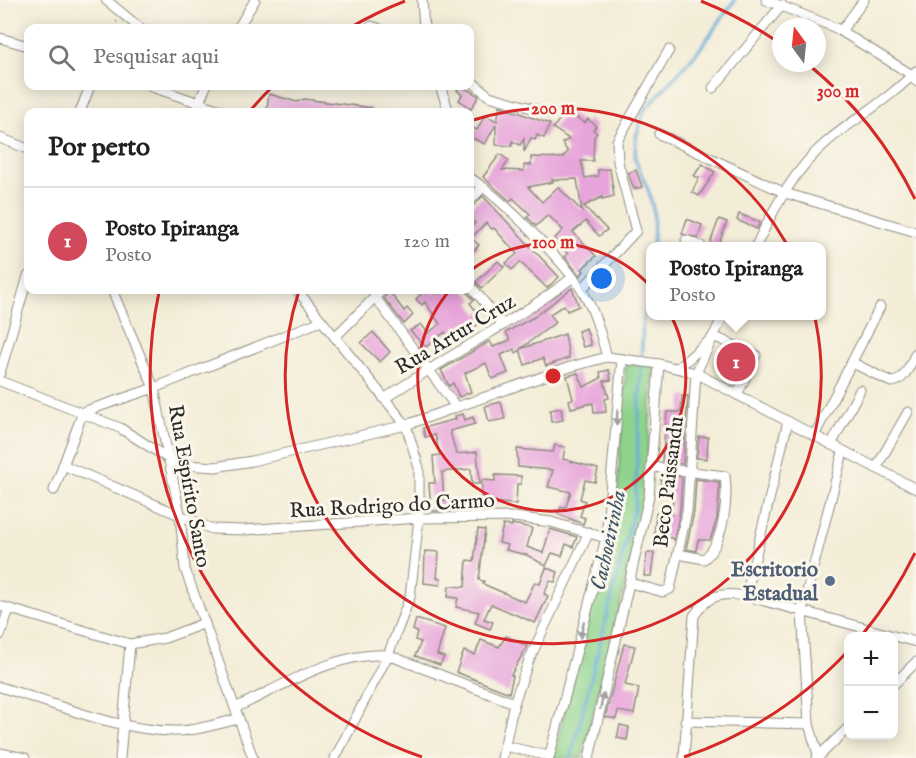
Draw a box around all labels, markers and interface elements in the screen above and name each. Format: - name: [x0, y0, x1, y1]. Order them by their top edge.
- north arrow: [772, 18, 826, 72]
- search box: [24, 24, 474, 90]
- icon: search: [45, 41, 78, 74]
- text: Pesquisar aqui: [93, 43, 219, 71]
- text: 300 m: [817, 81, 859, 104]
- text: 200 m: [531, 98, 575, 121]
- text: Por perto: [48, 131, 150, 164]
- text: Posto Ipiranga: [105, 215, 239, 243]
- text: 1: [64, 229, 71, 254]
- text: 120 m: [404, 229, 450, 254]
- text: 100 m: [532, 232, 574, 255]
- popup: [646, 242, 826, 320]
- text: Posto: [105, 243, 152, 268]
- text: Posto Ipiranga: [669, 255, 803, 283]
- your location: [587, 264, 616, 293]
- text: Posto: [669, 283, 716, 308]
- street label: Rua Artur Cruz: [391, 289, 521, 382]
- pin: 1: [716, 340, 756, 385]
- centre of rings: [543, 366, 563, 386]
- street label: Rua Espírito Santo: [161, 403, 216, 570]
- one-way arrow: [612, 408, 622, 427]
- street label: Beco Paissandu: [648, 415, 691, 549]
- street label: Rua Rodrigo do Carmo: [289, 488, 496, 525]
- water label: Cachoeirinha: [585, 488, 633, 593]
- place label: Escritorio Estadual: [731, 557, 819, 608]
- marker: Escritorio Estadual: [823, 574, 837, 588]
- one-way arrow: [576, 621, 586, 639]
- map controls: [844, 632, 898, 740]
- button: +: [844, 632, 898, 686]
- button: −: [844, 686, 898, 740]
- one-way arrow: [598, 692, 608, 710]

